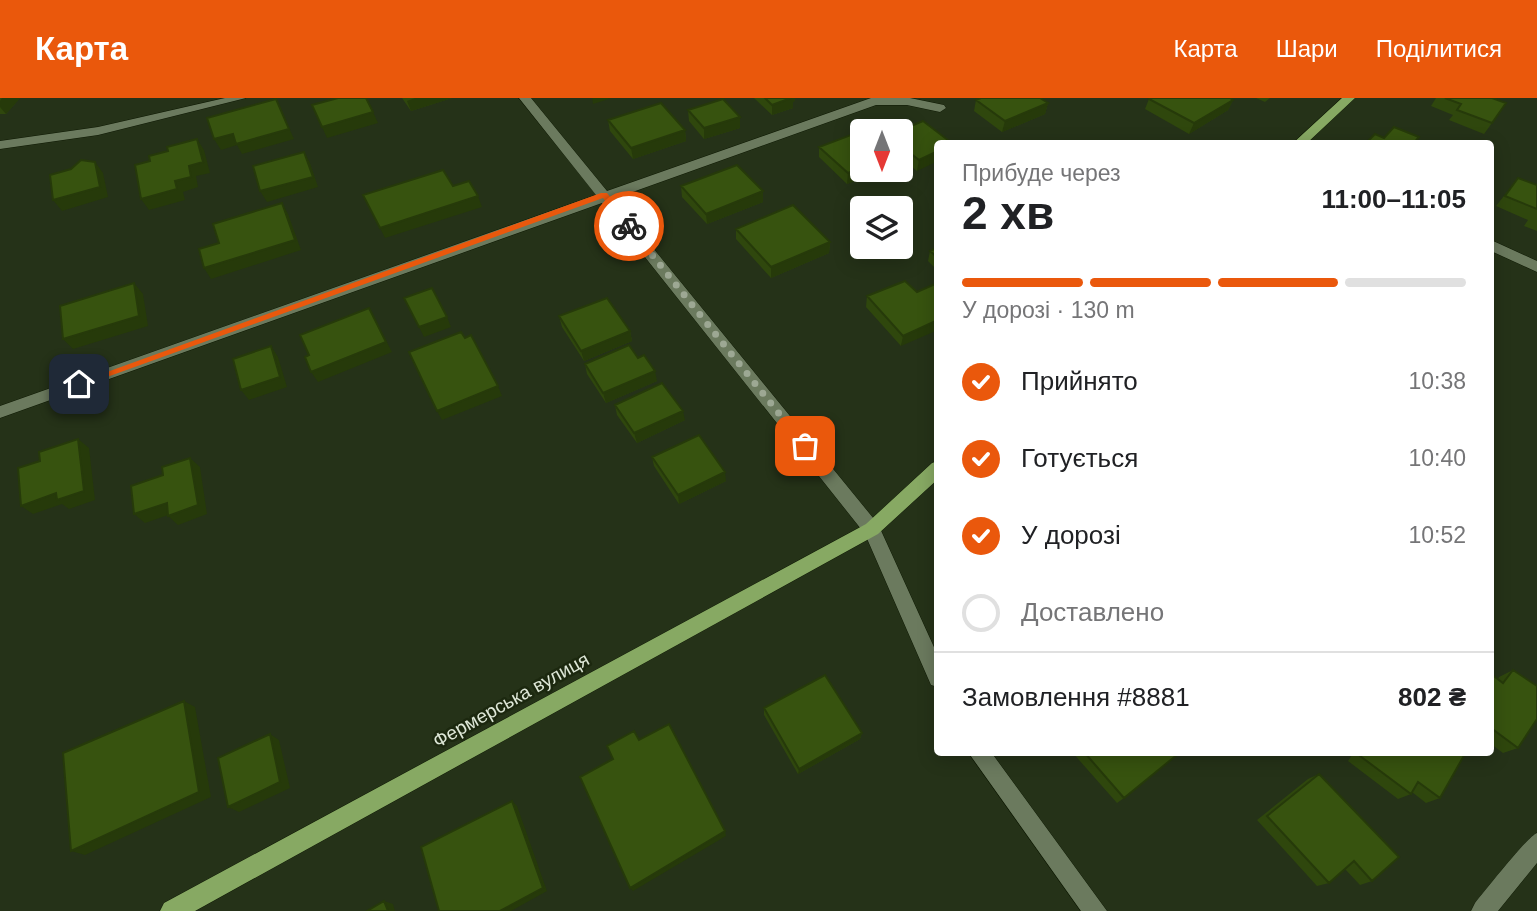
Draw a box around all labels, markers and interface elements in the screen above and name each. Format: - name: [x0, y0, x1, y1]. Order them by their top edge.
- text: Карта: [35, 30, 128, 67]
- text: Карта: [1173, 35, 1238, 62]
- text: Шари: [1276, 35, 1338, 62]
- text: Поділитися: [1376, 35, 1502, 62]
- north arrow: [850, 119, 914, 182]
- map controls: [850, 119, 913, 259]
- text: Прибуде через: [962, 160, 1121, 186]
- text: 11:00–11:05: [1321, 184, 1466, 214]
- text: 2 хв: [962, 187, 1054, 239]
- courier: [594, 191, 664, 261]
- button: layers: [850, 196, 913, 259]
- icon: bike: [610, 207, 648, 245]
- text: У дорозі · 130 m: [962, 297, 1135, 323]
- pin: [49, 354, 109, 414]
- icon: check: [962, 363, 1000, 401]
- icon: home: [60, 365, 98, 403]
- text: Прийнято: [1021, 366, 1138, 396]
- text: 10:38: [1408, 368, 1466, 394]
- pin: [775, 416, 835, 476]
- icon: bag: [786, 427, 824, 465]
- icon: check: [962, 440, 1000, 478]
- text: Готується: [1021, 443, 1138, 473]
- text: 10:40: [1408, 445, 1466, 471]
- icon: check: [962, 517, 1000, 555]
- text: У дорозі: [1021, 520, 1121, 550]
- text: 10:52: [1408, 522, 1466, 548]
- text: Доставлено: [1021, 597, 1164, 627]
- street label: Фермерська вулиця: [429, 648, 593, 752]
- text: Замовлення #8881: [962, 682, 1190, 712]
- text: 802 ₴: [1398, 682, 1466, 712]

